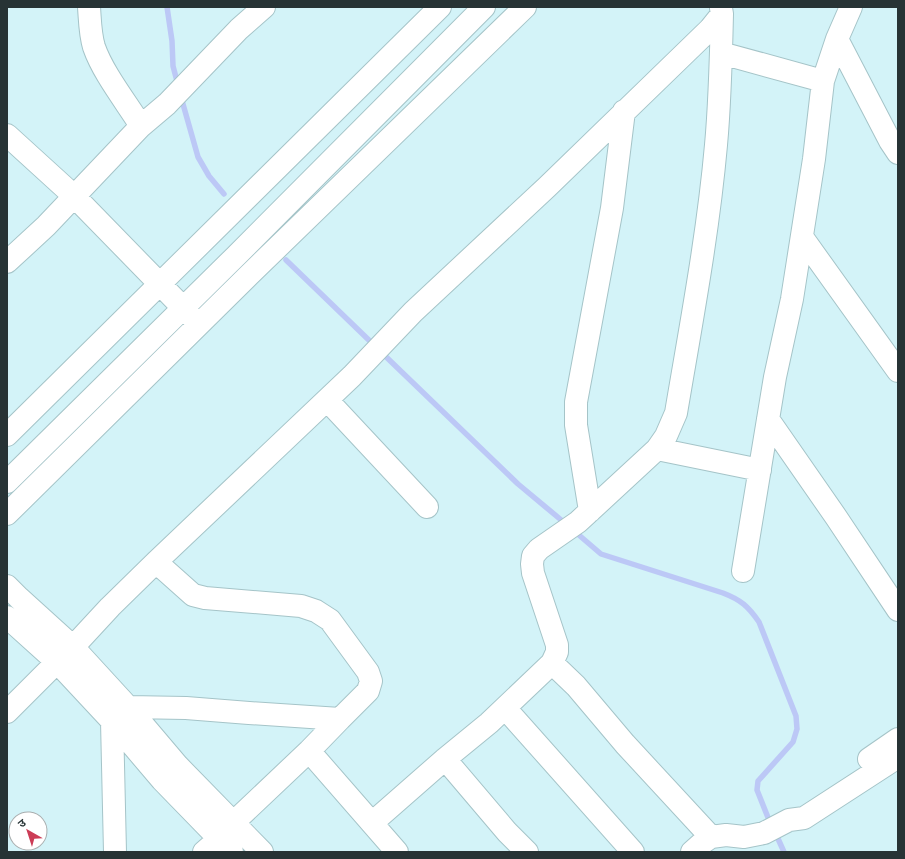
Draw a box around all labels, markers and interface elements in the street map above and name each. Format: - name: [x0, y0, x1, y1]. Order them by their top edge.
- north arrow: [8, 811, 48, 851]
- text: उ: [15, 816, 29, 831]

